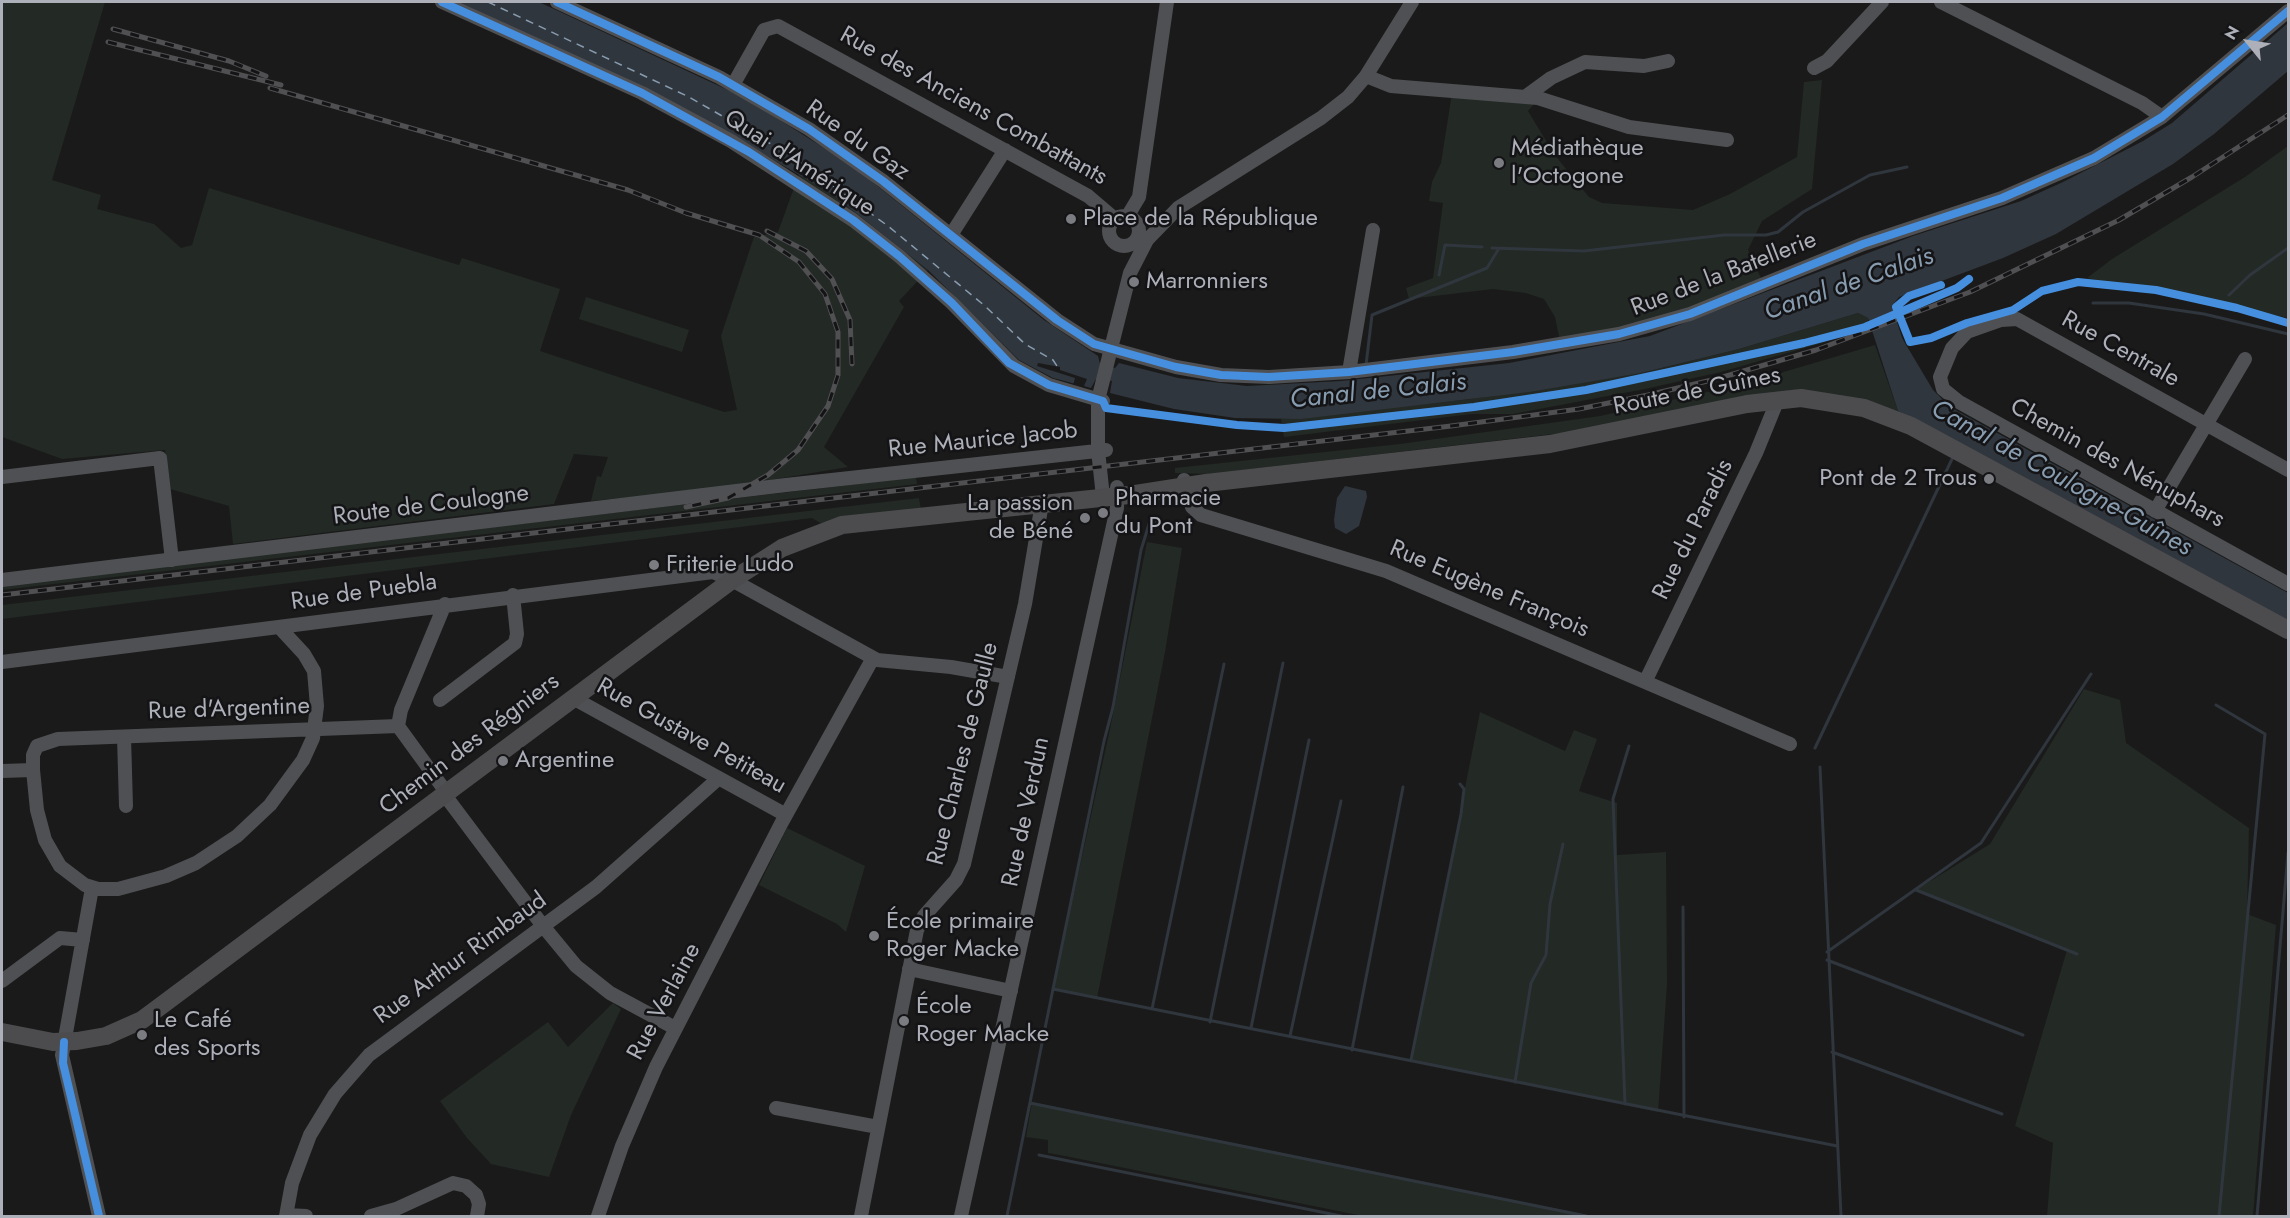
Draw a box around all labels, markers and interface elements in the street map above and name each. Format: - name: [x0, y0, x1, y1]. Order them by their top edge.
- north arrow: [2218, 12, 2278, 72]
- street label: Rue des Anciens Combattants: [834, 21, 1112, 193]
- text: N: [2219, 21, 2245, 44]
- street label: Rue du Gaz: [799, 95, 915, 187]
- street label: Quai d'Amérique: [718, 105, 880, 223]
- place label: Médiathèque l'Octogone: [1511, 135, 1644, 191]
- marker: Médiathèque l'Octogone: [1492, 156, 1506, 170]
- place label: Place de la République: [1083, 205, 1318, 233]
- marker: Place de la République: [1064, 212, 1078, 226]
- street label: Rue de la Batellerie: [1627, 226, 1821, 324]
- water label: Canal de Calais: [1760, 241, 1938, 329]
- place label: Marronniers: [1146, 268, 1268, 296]
- marker: Marronniers: [1127, 275, 1141, 289]
- street label: Rue Centrale: [2056, 306, 2184, 394]
- street label: Route de Guînes: [1611, 362, 1783, 422]
- water label: Canal de Calais: [1289, 367, 1467, 417]
- street label: Chemin des Nénuphars: [2005, 393, 2229, 535]
- water label: Canal de Coulogne-Guînes: [1925, 394, 2197, 564]
- street label: Rue Maurice Jacob: [887, 417, 1079, 465]
- street label: Rue du Paradis: [1648, 455, 1740, 605]
- place label: Pont de 2 Trous: [1819, 465, 1977, 493]
- marker: Pont de 2 Trous: [1982, 472, 1996, 486]
- street label: Route de Coulogne: [331, 480, 531, 532]
- place label: Pharmacie du Pont: [1115, 485, 1221, 541]
- place label: La passion de Béné: [967, 490, 1073, 546]
- marker: Pharmacie du Pont: [1096, 506, 1110, 520]
- marker: La passion de Béné: [1078, 511, 1092, 525]
- street label: Rue Eugène François: [1385, 535, 1593, 645]
- place label: Friterie Ludo: [666, 551, 794, 579]
- marker: Friterie Ludo: [647, 558, 661, 572]
- street label: Rue de Puebla: [289, 568, 439, 618]
- street label: Rue Charles de Gaulle: [922, 640, 1006, 868]
- street label: Chemin des Régniers: [374, 668, 566, 822]
- street label: Rue Gustave Petiteau: [591, 673, 791, 801]
- street label: Rue d'Argentine: [148, 693, 310, 727]
- street label: Rue de Verdun: [997, 735, 1057, 889]
- place label: Argentine: [515, 747, 614, 775]
- marker: Argentine: [496, 754, 510, 768]
- street label: Rue Arthur Rimbaud: [369, 887, 553, 1031]
- place label: École primaire Roger Macke: [886, 908, 1034, 964]
- marker: École primaire Roger Macke: [867, 929, 881, 943]
- street label: Rue Verlaine: [622, 939, 708, 1065]
- place label: École Roger Macke: [916, 993, 1049, 1049]
- place label: Le Café des Sports: [154, 1007, 261, 1063]
- marker: École Roger Macke: [897, 1014, 911, 1028]
- marker: Le Café des Sports: [135, 1028, 149, 1042]

